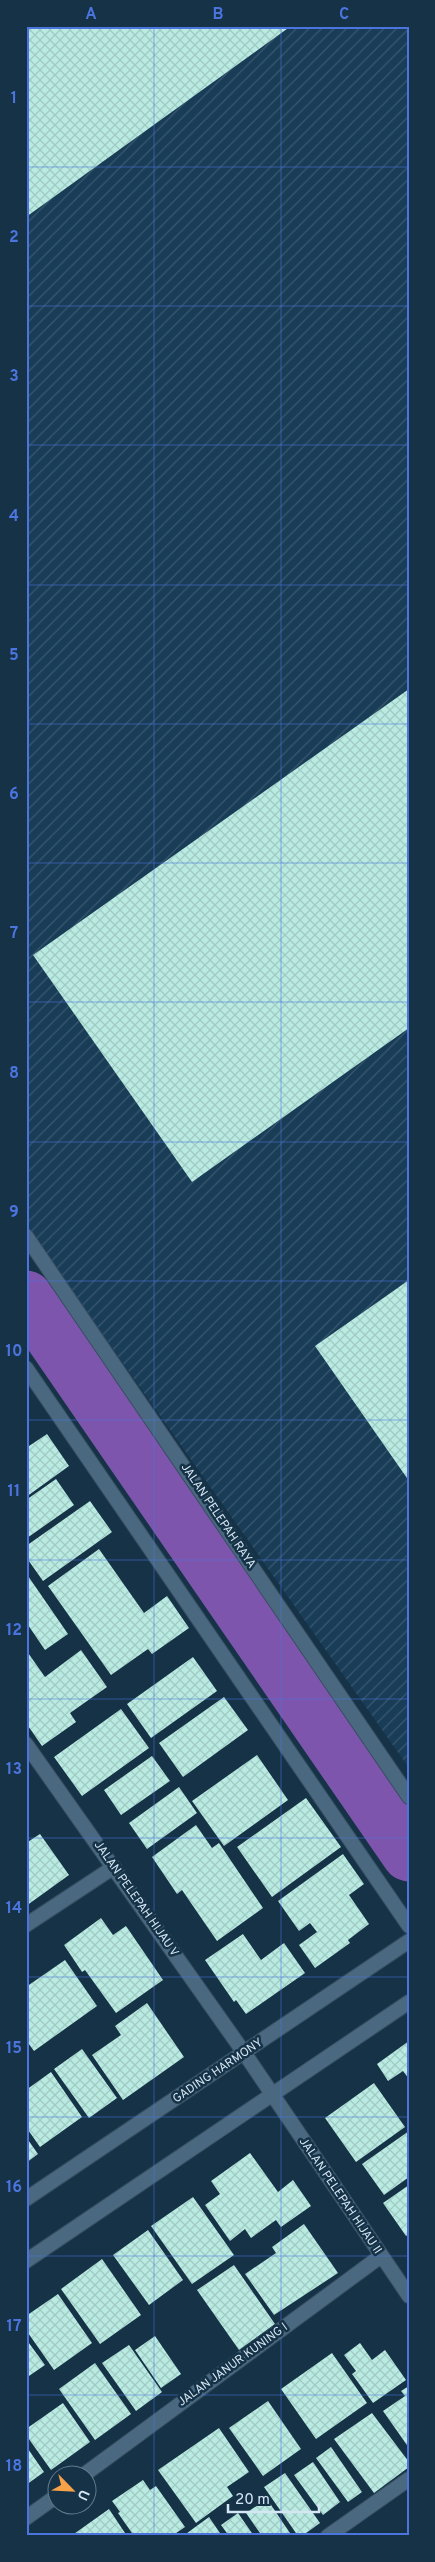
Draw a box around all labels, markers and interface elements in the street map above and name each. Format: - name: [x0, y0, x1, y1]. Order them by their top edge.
- text: A: [85, 5, 97, 25]
- text: B: [212, 5, 224, 25]
- text: C: [339, 5, 349, 25]
- text: 1: [11, 89, 17, 109]
- text: 2: [9, 228, 19, 248]
- text: 3: [9, 367, 19, 387]
- text: 4: [9, 507, 19, 527]
- text: 5: [9, 646, 19, 666]
- text: 6: [9, 785, 19, 805]
- text: 7: [10, 924, 18, 944]
- text: 8: [9, 1064, 19, 1084]
- text: 9: [9, 1203, 19, 1223]
- text: 10: [6, 1342, 22, 1362]
- street label: JALAN PELEPAH RAYA: [177, 1460, 259, 1572]
- text: 11: [8, 1482, 20, 1502]
- text: 12: [6, 1621, 22, 1641]
- text: 13: [6, 1760, 22, 1780]
- street label: JALAN PELEPAH HIJAU V: [90, 1838, 182, 1960]
- text: 14: [6, 1899, 22, 1919]
- street label: GADING HARMONY: [170, 2035, 266, 2107]
- text: 15: [6, 2039, 22, 2059]
- street label: JALAN PELEPAH HIJAU II: [295, 2135, 385, 2257]
- text: 16: [6, 2178, 22, 2198]
- text: 17: [7, 2317, 21, 2337]
- street label: JALAN JANUR KUNING I: [175, 2320, 291, 2410]
- text: 18: [6, 2457, 22, 2477]
- north arrow: [48, 2464, 98, 2514]
- scale bar: [228, 2482, 319, 2514]
- text: U: [73, 2487, 92, 2503]
- text: 20 m: [235, 2491, 270, 2510]

